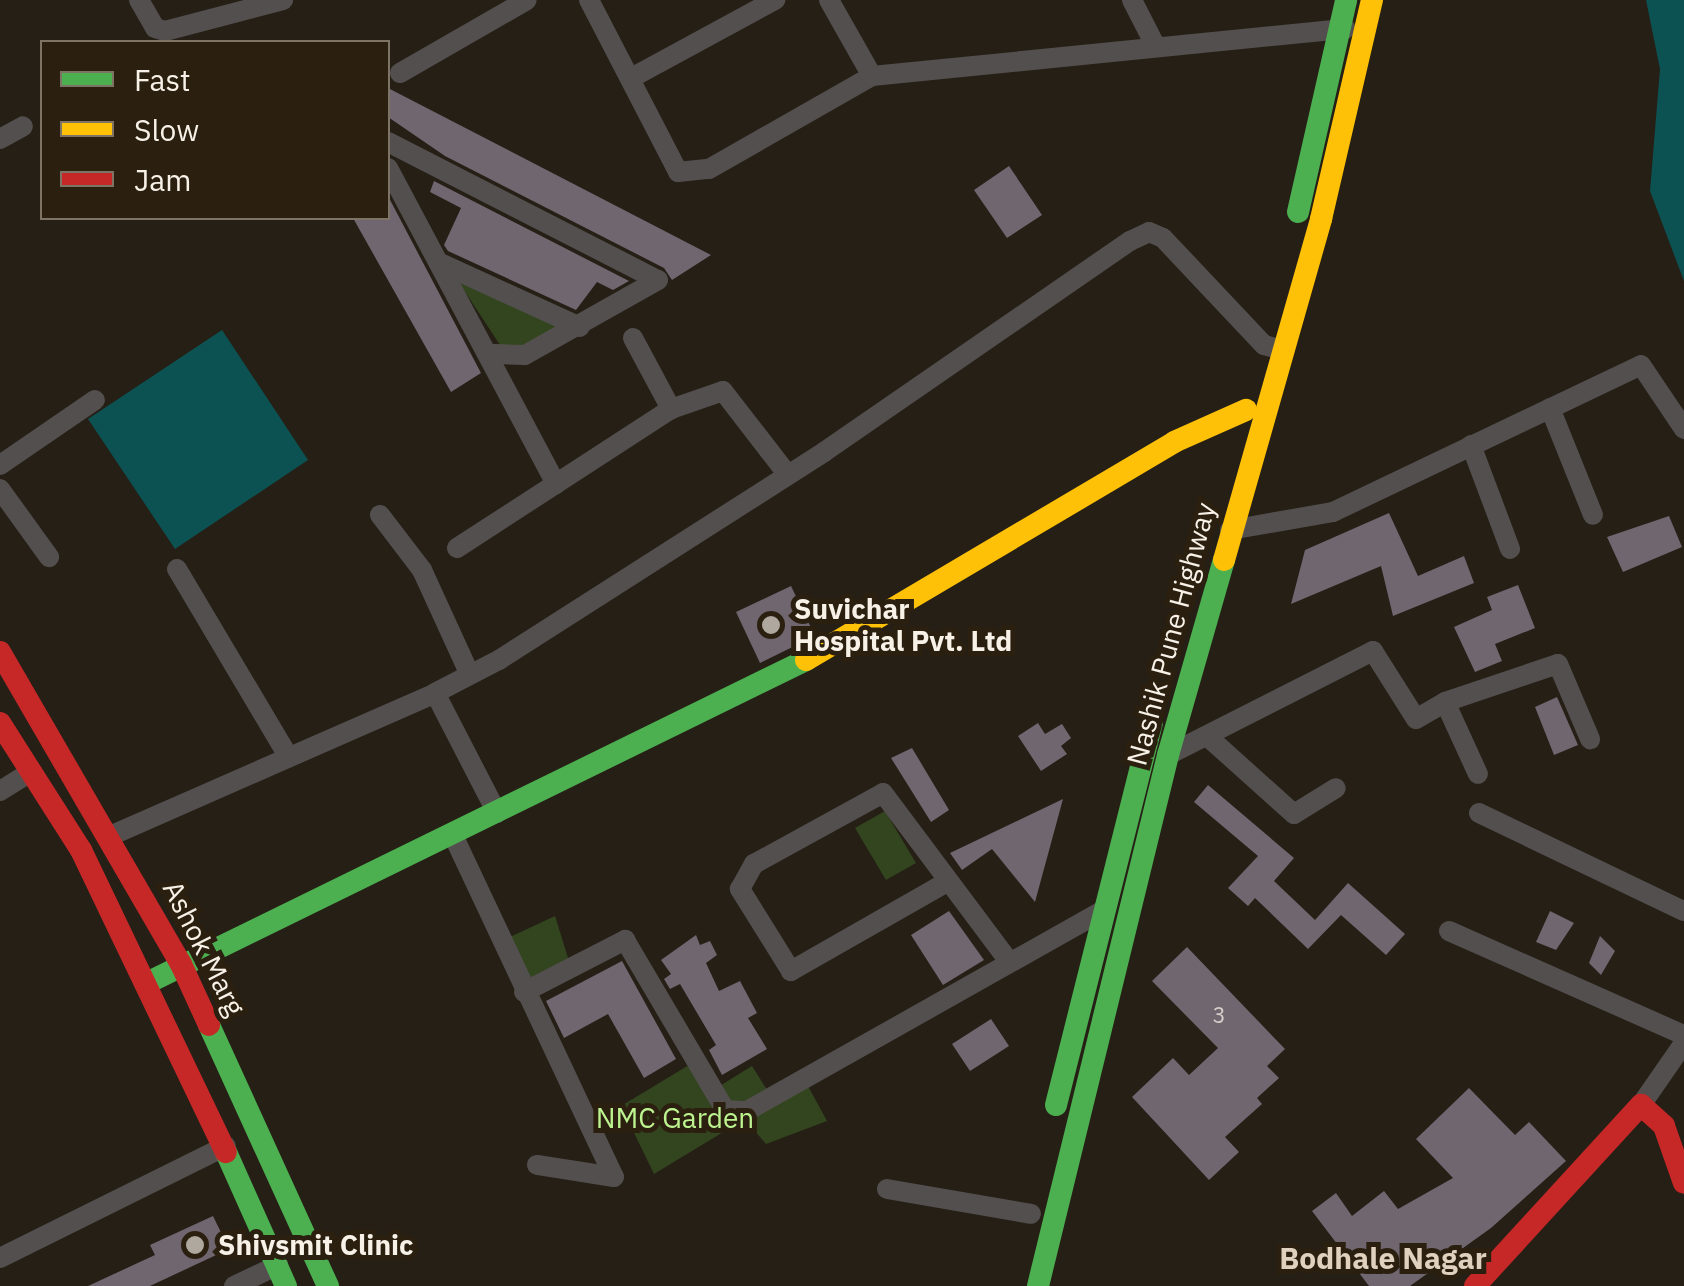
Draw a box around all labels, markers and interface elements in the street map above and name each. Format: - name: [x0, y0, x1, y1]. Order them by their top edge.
- legend: [40, 40, 390, 220]
- text: Fast: [134, 60, 191, 99]
- text: Slow: [134, 110, 199, 149]
- text: Jam: [134, 160, 192, 199]
- street label: Nashik Pune Highway: [1120, 499, 1222, 769]
- place label: Suvichar Hospital Pvt. Ltd: [794, 592, 1012, 658]
- marker: Suvichar Hospital Pvt. Ltd: [758, 612, 784, 638]
- street label: Ashok Marg: [156, 875, 252, 1021]
- house number: 3: [1212, 1002, 1226, 1028]
- park label: NMC Garden: [596, 1101, 754, 1135]
- place label: Shivsmit Clinic: [218, 1228, 414, 1262]
- marker: Shivsmit Clinic: [182, 1232, 208, 1258]
- district label: Bodhale Nagar: [1279, 1240, 1487, 1276]

